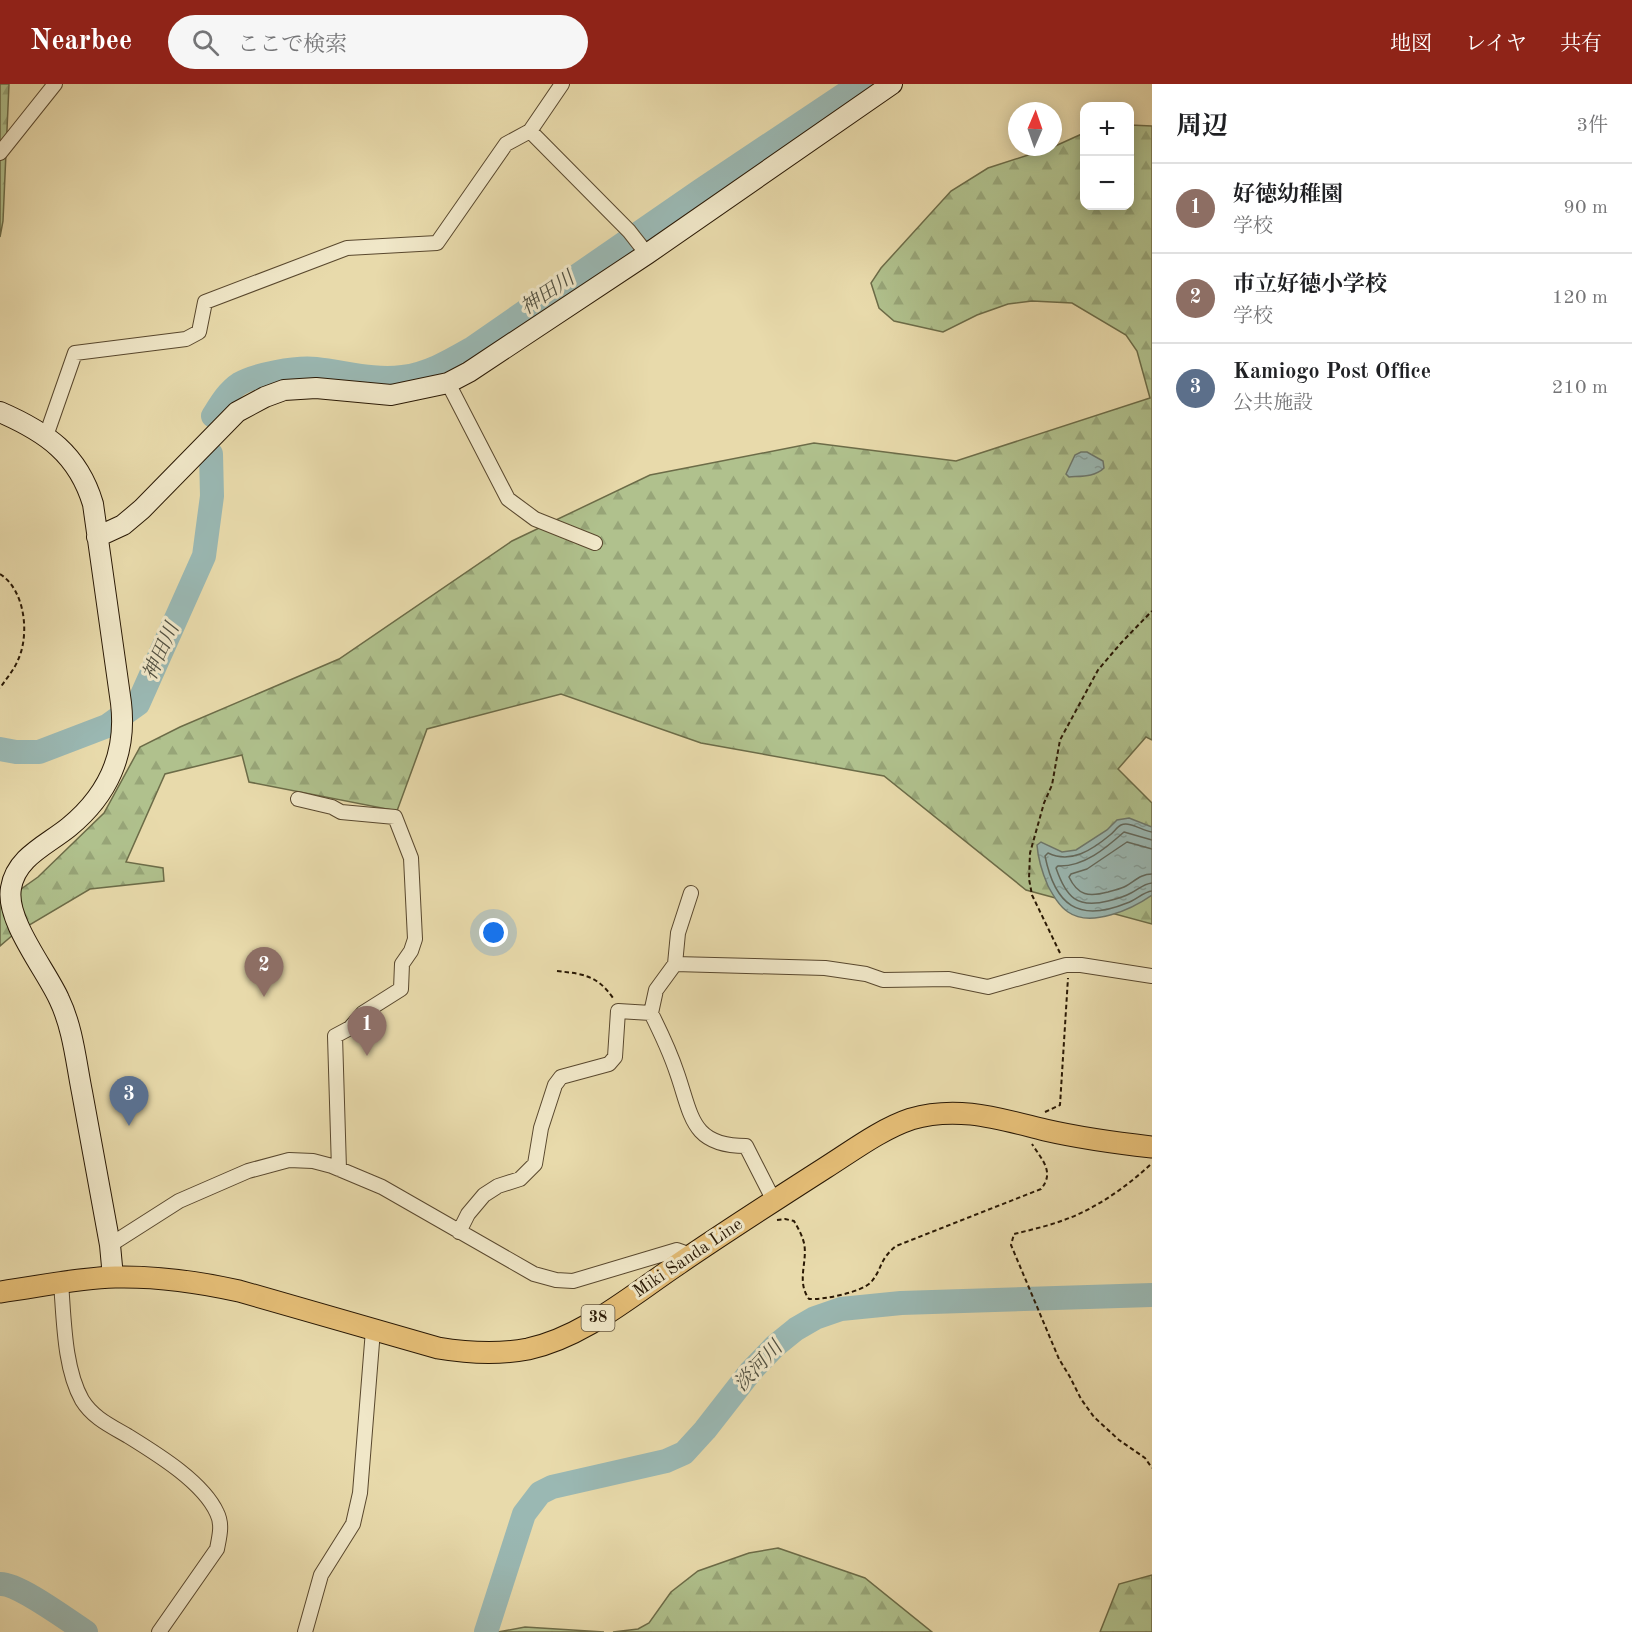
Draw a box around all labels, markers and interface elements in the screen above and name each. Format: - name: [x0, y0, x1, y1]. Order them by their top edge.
- search box: [168, 15, 588, 69]
- icon: search: [189, 26, 222, 59]
- text: Nearbee: [30, 28, 132, 56]
- text: ここで検索: [237, 34, 347, 56]
- text: 地図: [1390, 34, 1432, 55]
- text: レイヤ: [1465, 34, 1527, 55]
- text: 共有: [1560, 34, 1602, 55]
- north arrow: [1008, 102, 1062, 156]
- map controls: [1080, 102, 1134, 210]
- button: +: [1080, 102, 1134, 156]
- text: 周辺: [1176, 114, 1228, 140]
- text: 3件: [1576, 116, 1608, 136]
- button: −: [1080, 156, 1134, 210]
- text: 好徳幼稚園: [1233, 184, 1343, 206]
- text: 1: [1190, 198, 1201, 218]
- text: 90 m: [1563, 198, 1608, 218]
- text: 学校: [1233, 217, 1273, 237]
- water label: 神田川: [516, 266, 580, 319]
- text: 市立好徳小学校: [1233, 274, 1387, 296]
- text: 2: [1190, 288, 1201, 308]
- text: 120 m: [1552, 288, 1608, 308]
- text: 学校: [1233, 307, 1273, 327]
- text: Kamiogo Post Office: [1233, 361, 1431, 383]
- text: 3: [1190, 378, 1201, 398]
- text: 210 m: [1552, 378, 1608, 398]
- text: 公共施設: [1233, 394, 1313, 414]
- water label: 神田川: [139, 618, 184, 683]
- your location: [479, 918, 508, 947]
- pin: 2: [244, 948, 284, 997]
- pin: 1: [348, 1006, 386, 1056]
- pin: 3: [110, 1076, 148, 1126]
- street label: Miki Sanda Line: [630, 1215, 746, 1301]
- road number: 38: [582, 1305, 614, 1331]
- water label: 淡河川: [730, 1335, 788, 1396]

